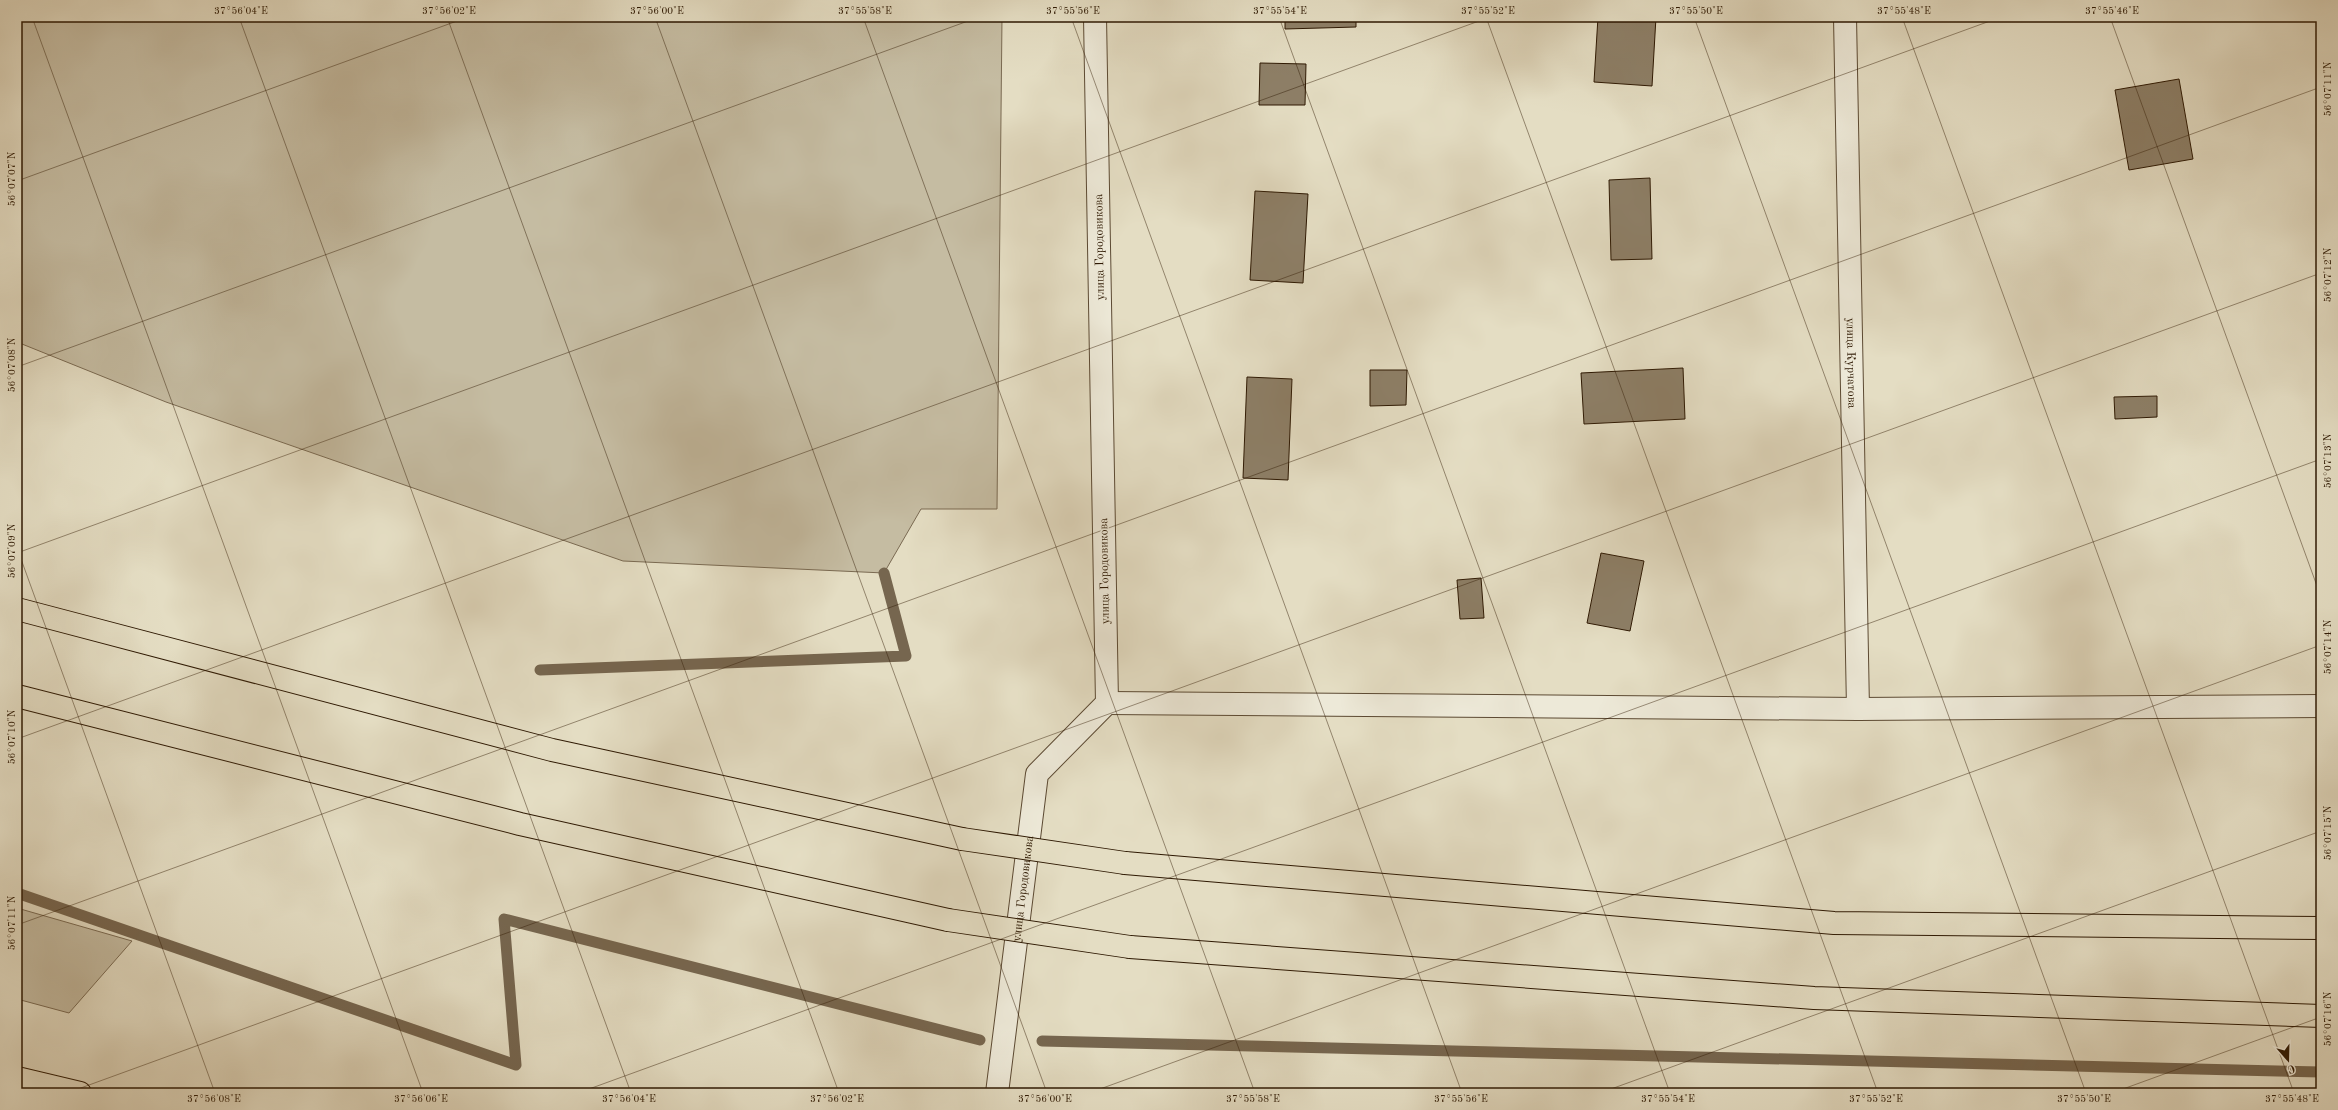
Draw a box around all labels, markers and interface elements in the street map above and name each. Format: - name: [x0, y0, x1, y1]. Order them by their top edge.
- text: 37°56'04"E: [214, 6, 268, 16]
- text: 37°56'02"E: [422, 6, 476, 16]
- text: 37°56'00"E: [630, 6, 684, 16]
- text: 37°55'58"E: [838, 6, 892, 16]
- text: 37°55'56"E: [1046, 6, 1100, 16]
- text: 37°55'54"E: [1253, 6, 1307, 16]
- text: 37°55'52"E: [1461, 6, 1515, 16]
- text: 37°55'50"E: [1669, 6, 1723, 16]
- text: 37°55'48"E: [1877, 6, 1931, 16]
- text: 37°55'46"E: [2085, 6, 2139, 16]
- text: 56°07'11"N: [2323, 61, 2333, 116]
- text: 56°07'07"N: [7, 151, 17, 206]
- street label: улица Городовикова: [1093, 194, 1107, 300]
- text: 56°07'12"N: [2323, 247, 2333, 302]
- street label: улица Курчатова: [1844, 317, 1857, 408]
- text: 56°07'08"N: [7, 337, 17, 392]
- text: 56°07'13"N: [2323, 433, 2333, 488]
- street label: улица Городовикова: [1098, 518, 1112, 624]
- text: 56°07'09"N: [7, 523, 17, 578]
- text: 56°07'14"N: [2323, 619, 2333, 674]
- text: 56°07'10"N: [7, 709, 17, 764]
- text: 56°07'15"N: [2323, 805, 2333, 860]
- street label: улица Городовикова: [1011, 835, 1036, 942]
- text: 56°07'11"N: [7, 895, 17, 950]
- text: 56°07'16"N: [2323, 991, 2333, 1046]
- north arrow: [2268, 1040, 2308, 1080]
- text: С: [2286, 1062, 2296, 1074]
- text: 37°56'08"E: [187, 1094, 241, 1104]
- text: 37°56'06"E: [394, 1094, 448, 1104]
- text: 37°56'04"E: [602, 1094, 656, 1104]
- text: 37°56'02"E: [810, 1094, 864, 1104]
- text: 37°56'00"E: [1018, 1094, 1072, 1104]
- text: 37°55'58"E: [1226, 1094, 1280, 1104]
- text: 37°55'56"E: [1434, 1094, 1488, 1104]
- text: 37°55'54"E: [1641, 1094, 1695, 1104]
- text: 37°55'52"E: [1849, 1094, 1903, 1104]
- text: 37°55'50"E: [2057, 1094, 2111, 1104]
- text: 37°55'48"E: [2265, 1094, 2319, 1104]

